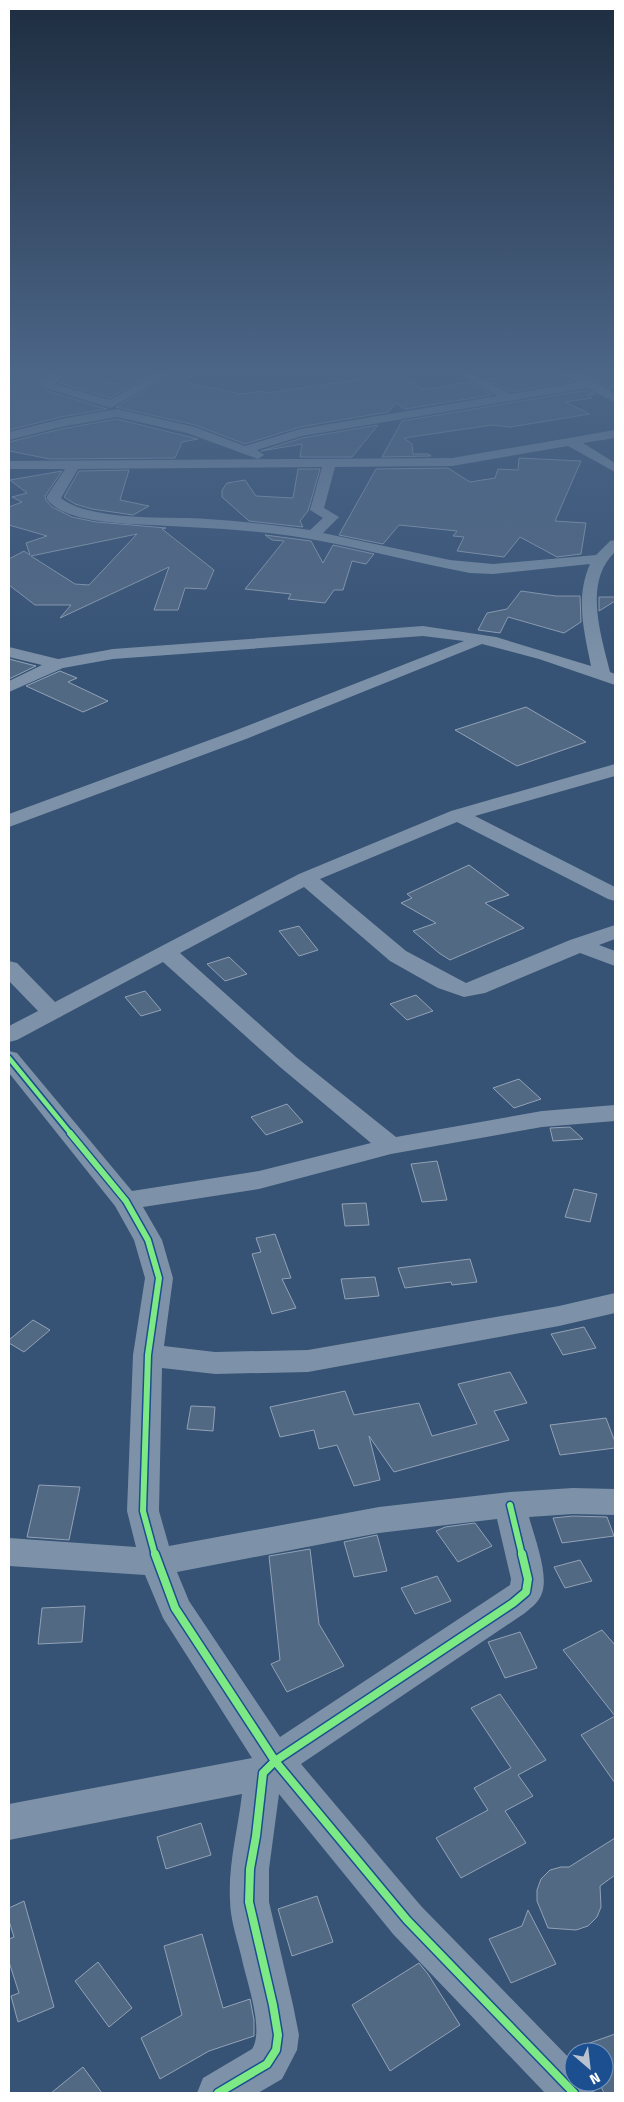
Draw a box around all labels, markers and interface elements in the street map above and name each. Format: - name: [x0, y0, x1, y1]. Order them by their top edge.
- north arrow: [564, 2042, 614, 2092]
- text: N: [587, 2068, 603, 2088]

